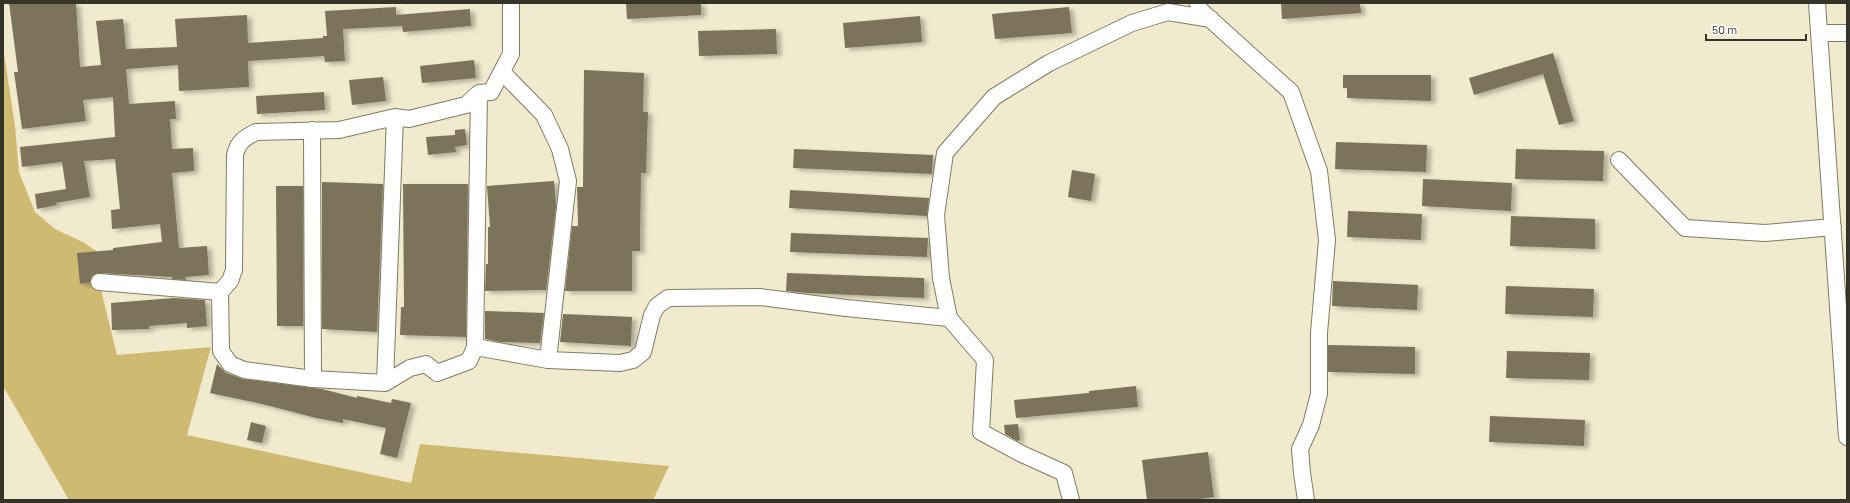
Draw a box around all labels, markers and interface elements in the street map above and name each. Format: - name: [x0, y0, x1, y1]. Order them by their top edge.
- scale bar: [1706, 16, 1806, 42]
- text: 50 m: [1712, 22, 1737, 36]

